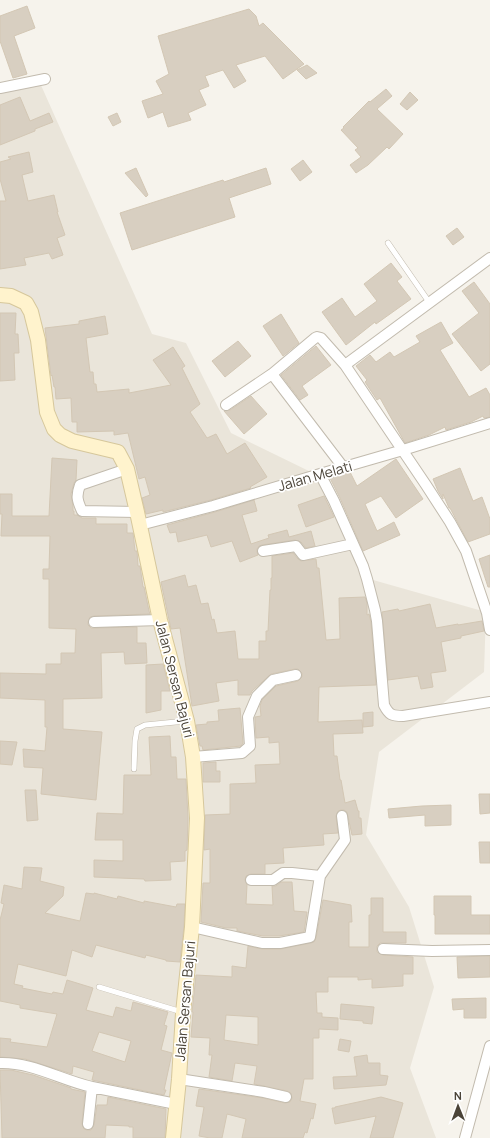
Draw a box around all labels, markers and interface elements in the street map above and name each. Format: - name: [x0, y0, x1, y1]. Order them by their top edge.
- street label: Jalan Melati: [276, 456, 354, 495]
- street label: Jalan Sersan Bajuri: [152, 618, 199, 740]
- street label: Jalan Sersan Bajuri: [170, 940, 199, 1062]
- north arrow: [438, 1086, 478, 1126]
- text: N: [454, 1088, 462, 1103]

